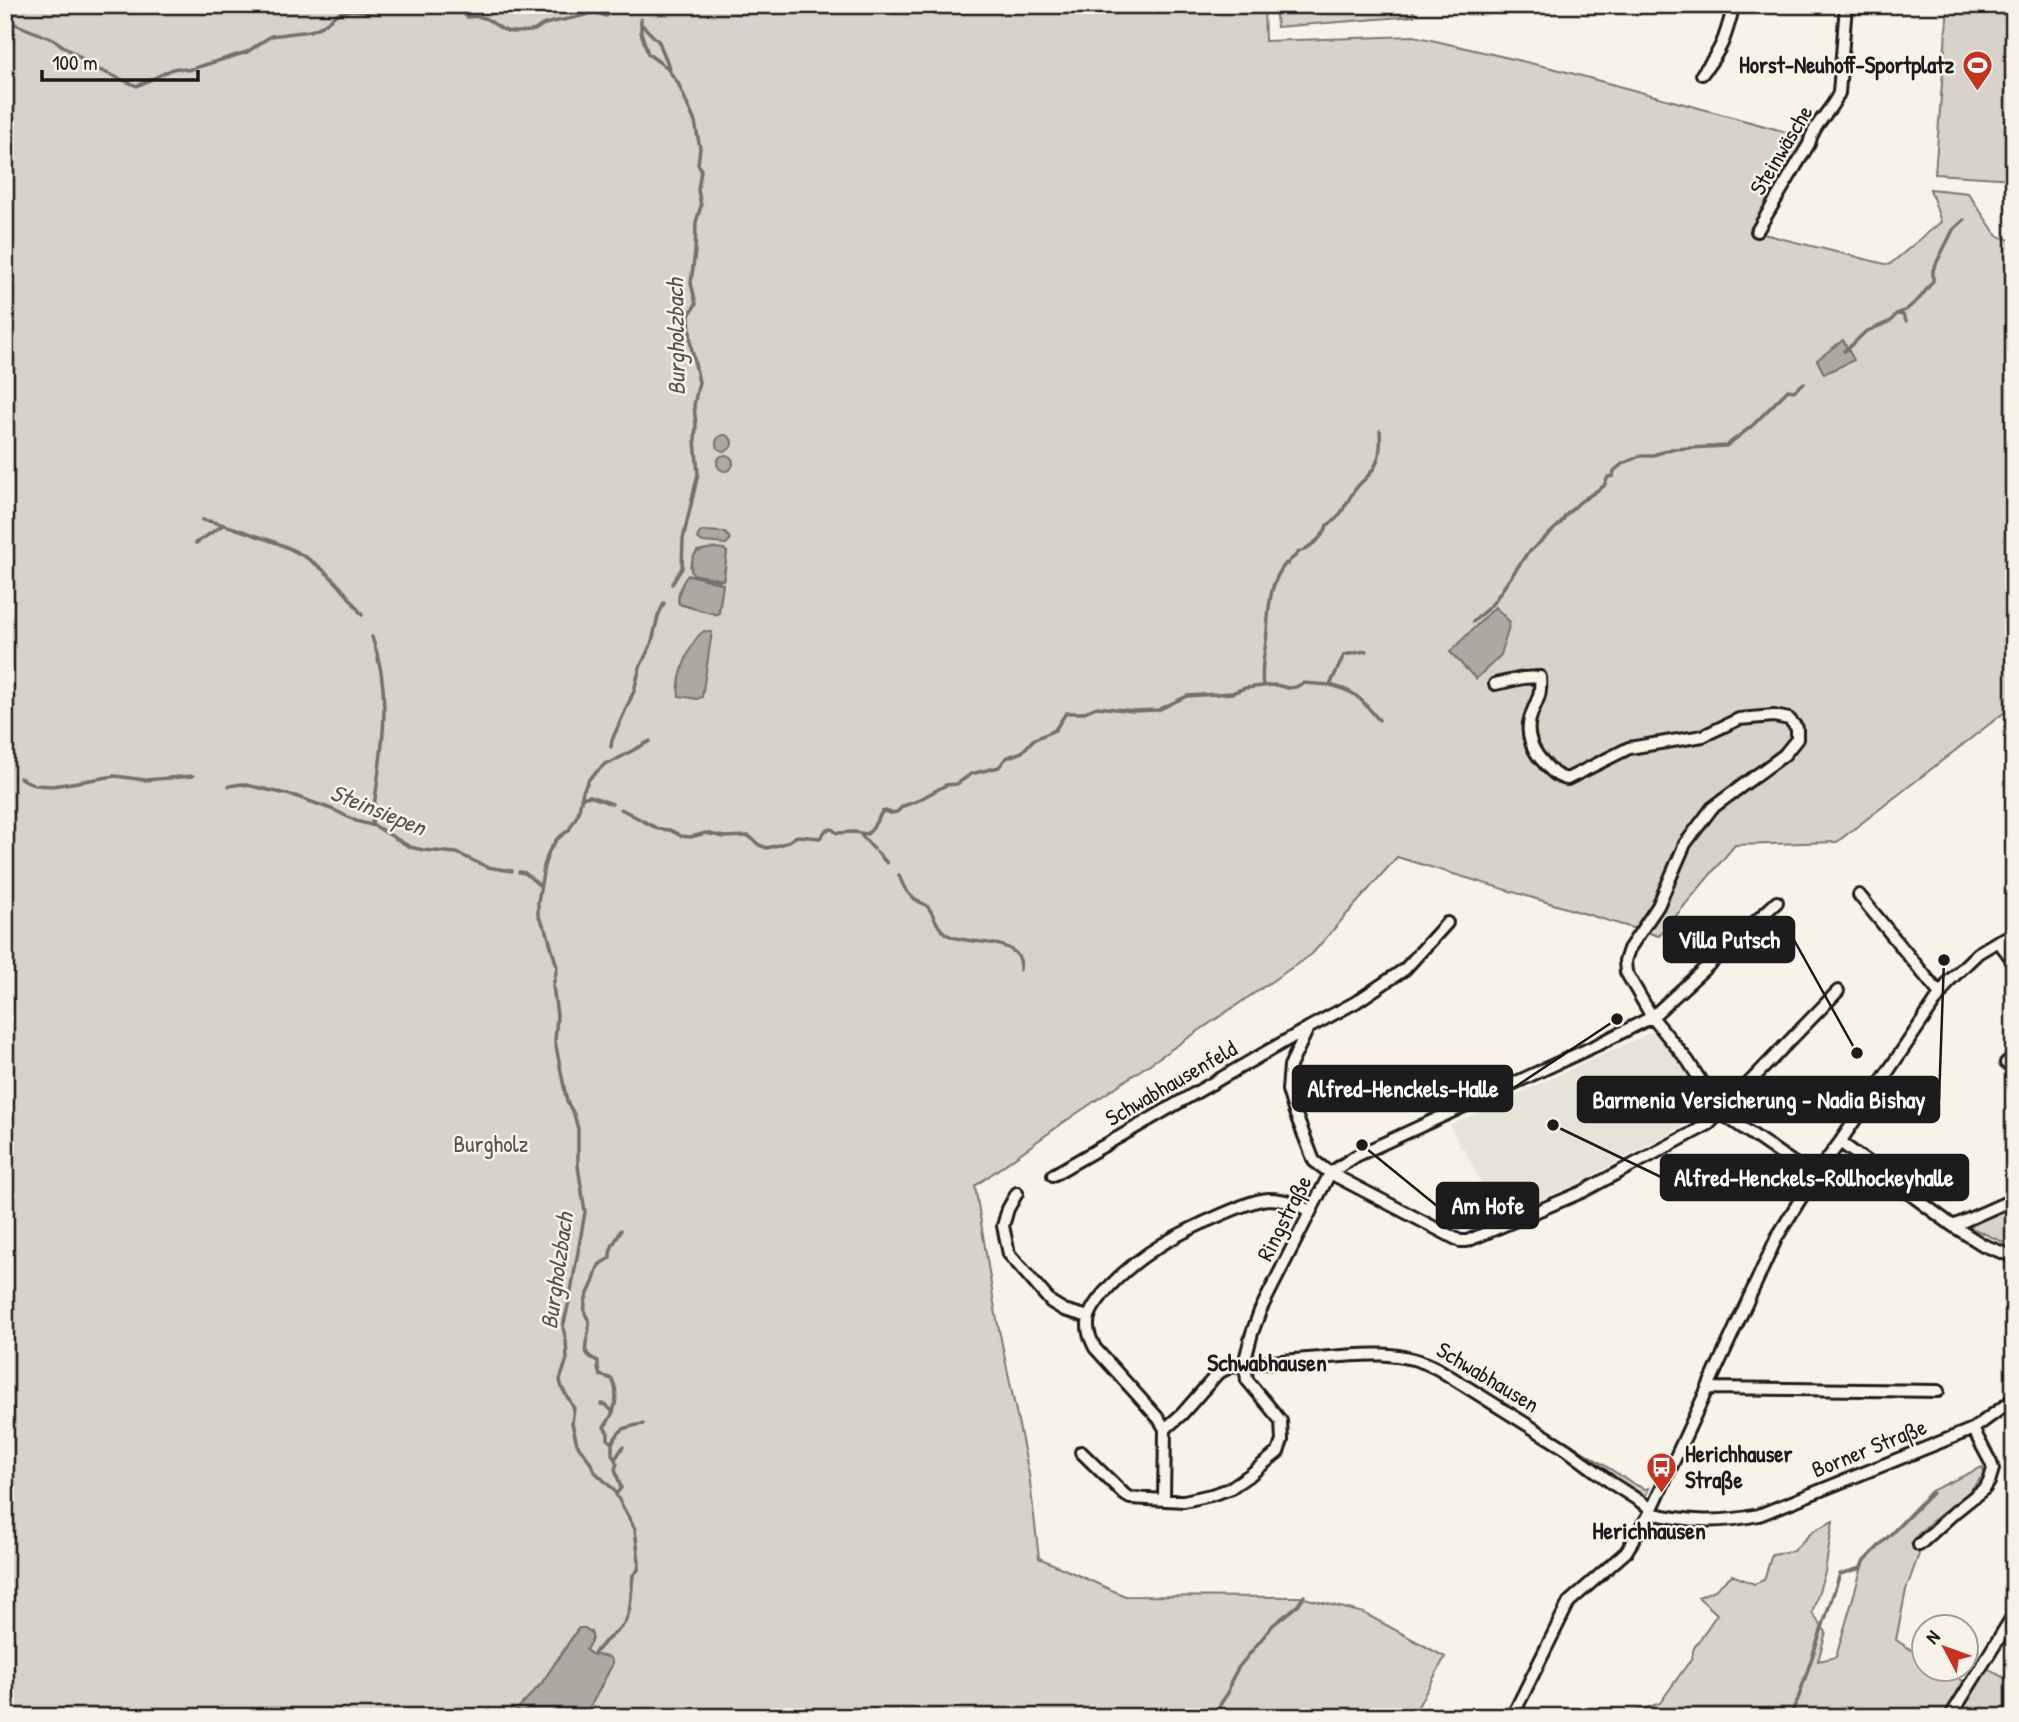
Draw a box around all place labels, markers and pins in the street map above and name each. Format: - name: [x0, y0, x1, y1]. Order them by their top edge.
- sports icon: Horst-Neuhoff-Sportplatz: [1960, 48, 1994, 92]
- place label: Horst-Neuhoff-Sportplatz: [1739, 49, 1954, 81]
- callout: Villa Putsch: [1664, 917, 1794, 962]
- callout: Alfred-Henckels-Halle: [1293, 1066, 1512, 1111]
- callout: Barmenia Versicherung - Nadia Bishay: [1578, 1077, 1939, 1122]
- callout: Alfred-Henckels-Rollhockeyhalle: [1661, 1155, 1968, 1200]
- callout: Am Hofe: [1437, 1183, 1538, 1228]
- place label: Herichhauser Straße: [1685, 1438, 1792, 1496]
- bus stop icon: Herichhauser Straße: [1645, 1450, 1679, 1494]

